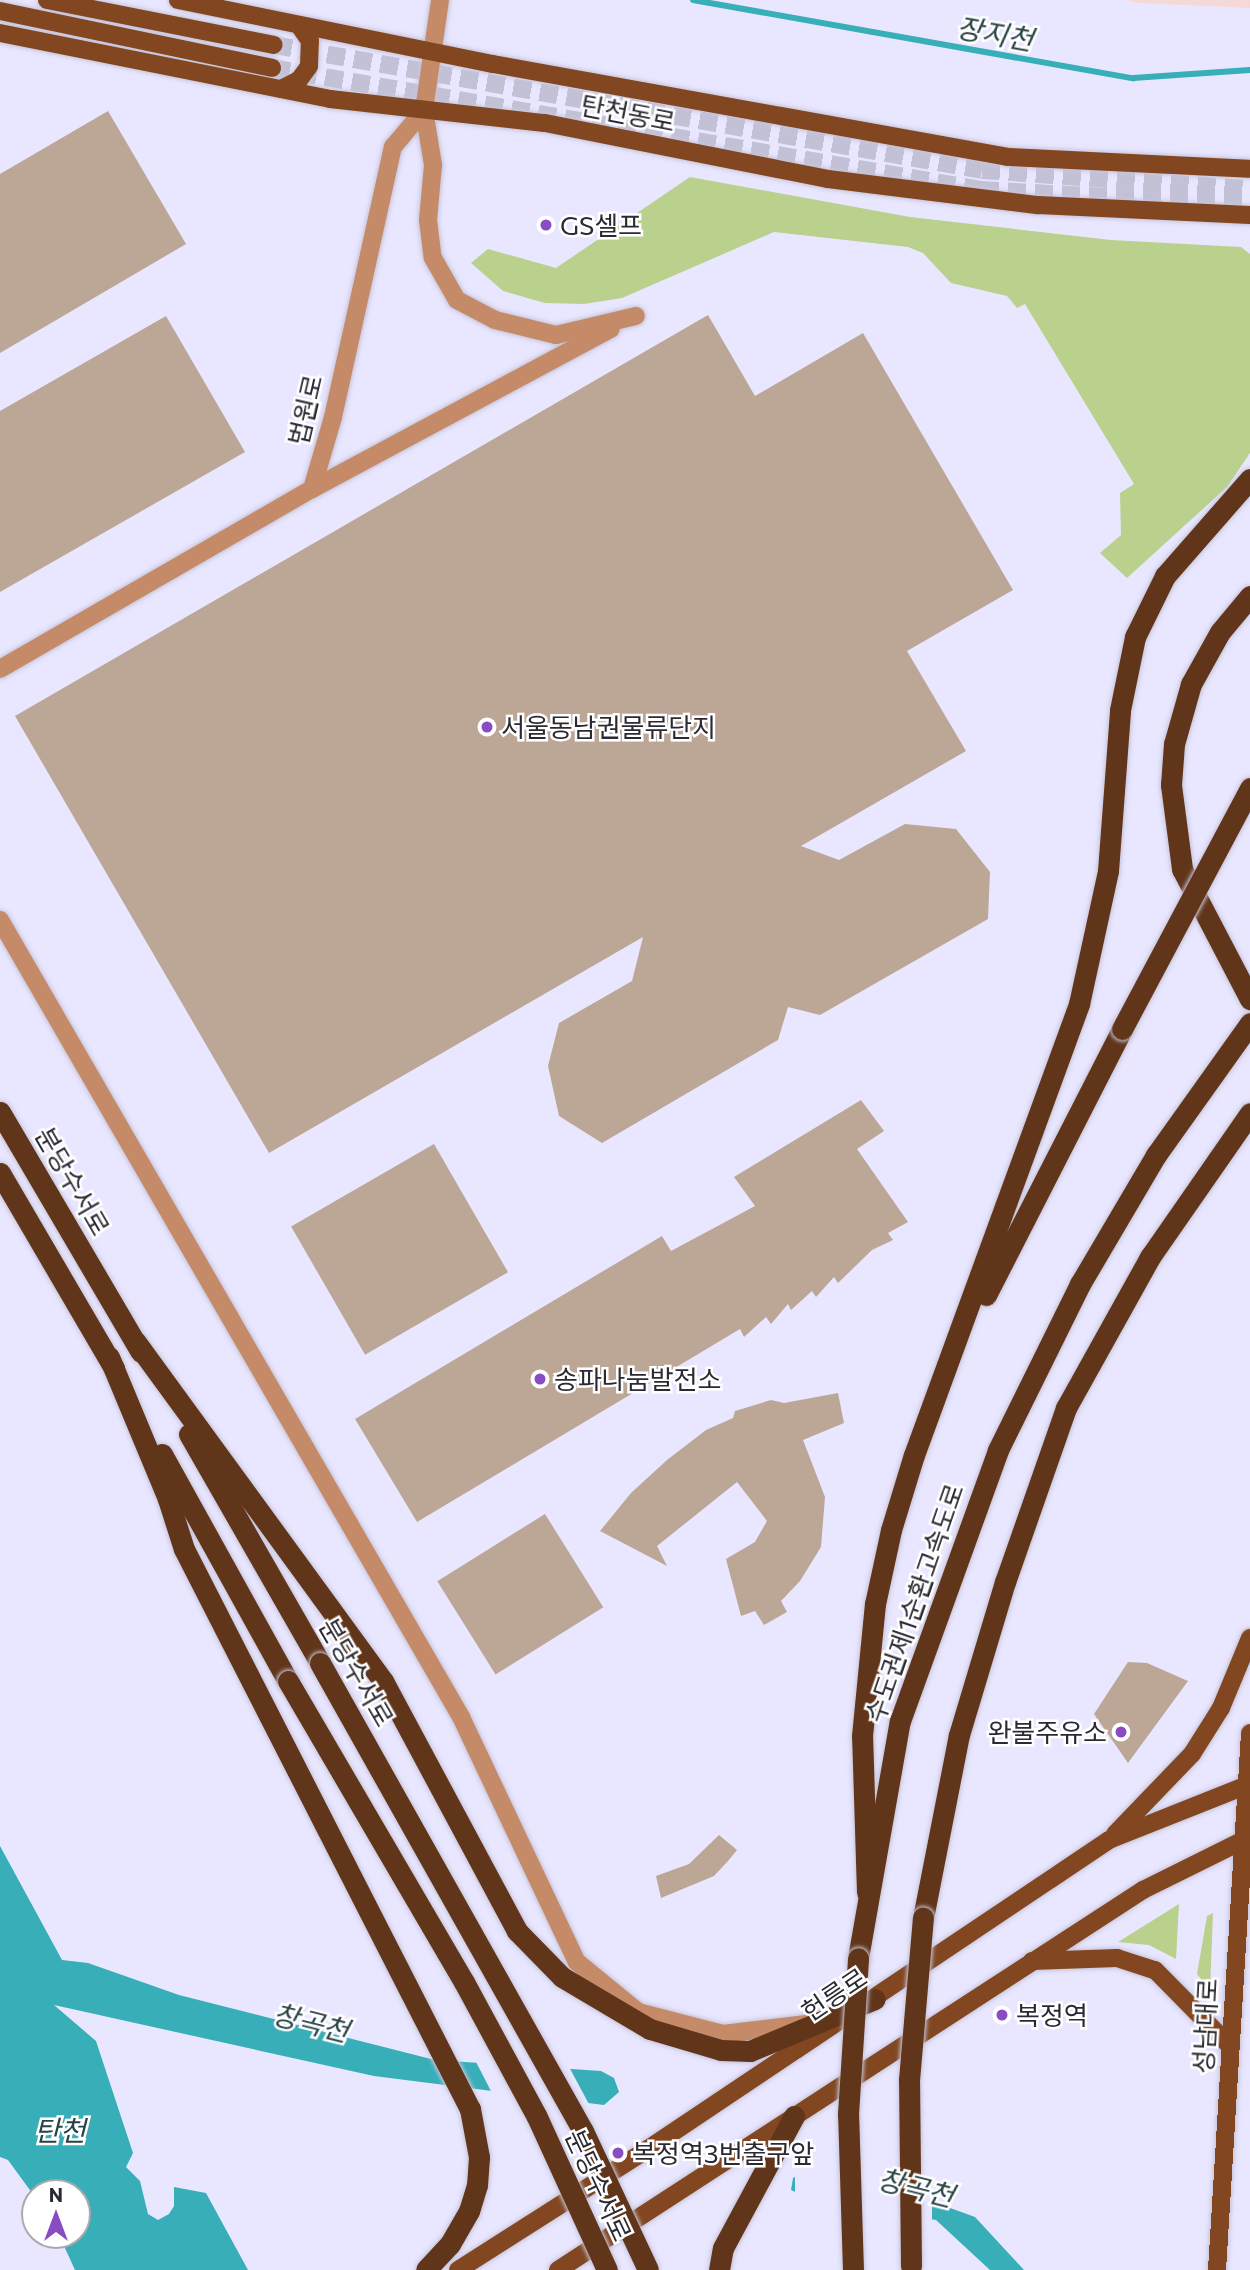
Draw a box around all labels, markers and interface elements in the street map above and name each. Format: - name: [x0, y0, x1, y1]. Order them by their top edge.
- water label: 장지천: [954, 10, 1036, 56]
- street label: 탄천동로: [578, 89, 678, 137]
- place label: GS셀프: [560, 209, 642, 241]
- marker: GS셀프: [538, 217, 554, 233]
- street label: 법원로: [282, 372, 328, 448]
- place label: 서울동남권물류단지: [501, 711, 716, 743]
- marker: 서울동남권물류단지: [479, 719, 495, 735]
- street label: 분당수서로: [30, 1121, 116, 1241]
- place label: 송파나눔발전소: [554, 1363, 721, 1395]
- marker: 송파나눔발전소: [532, 1371, 548, 1387]
- street label: 수도권제1순환고속도로: [859, 1480, 969, 1726]
- street label: 분당수서로: [314, 1612, 400, 1732]
- place label: 완불주유소: [987, 1716, 1107, 1748]
- marker: 완불주유소: [1113, 1724, 1129, 1740]
- street label: 헌릉로: [796, 1961, 872, 2027]
- street label: 성남대로: [1187, 1977, 1223, 2075]
- water label: 창곡천: [269, 1996, 353, 2048]
- place label: 복정역: [1016, 1999, 1088, 2031]
- marker: 복정역: [994, 2007, 1010, 2023]
- water label: 탄천: [34, 2113, 86, 2147]
- street label: 분당수서로: [560, 2124, 638, 2246]
- place label: 복정역3번출구앞: [632, 2137, 814, 2169]
- marker: 복정역3번출구앞: [610, 2145, 626, 2161]
- water label: 창곡천: [874, 2161, 958, 2213]
- north arrow: [21, 2179, 91, 2249]
- text: N: [49, 2183, 63, 2206]

